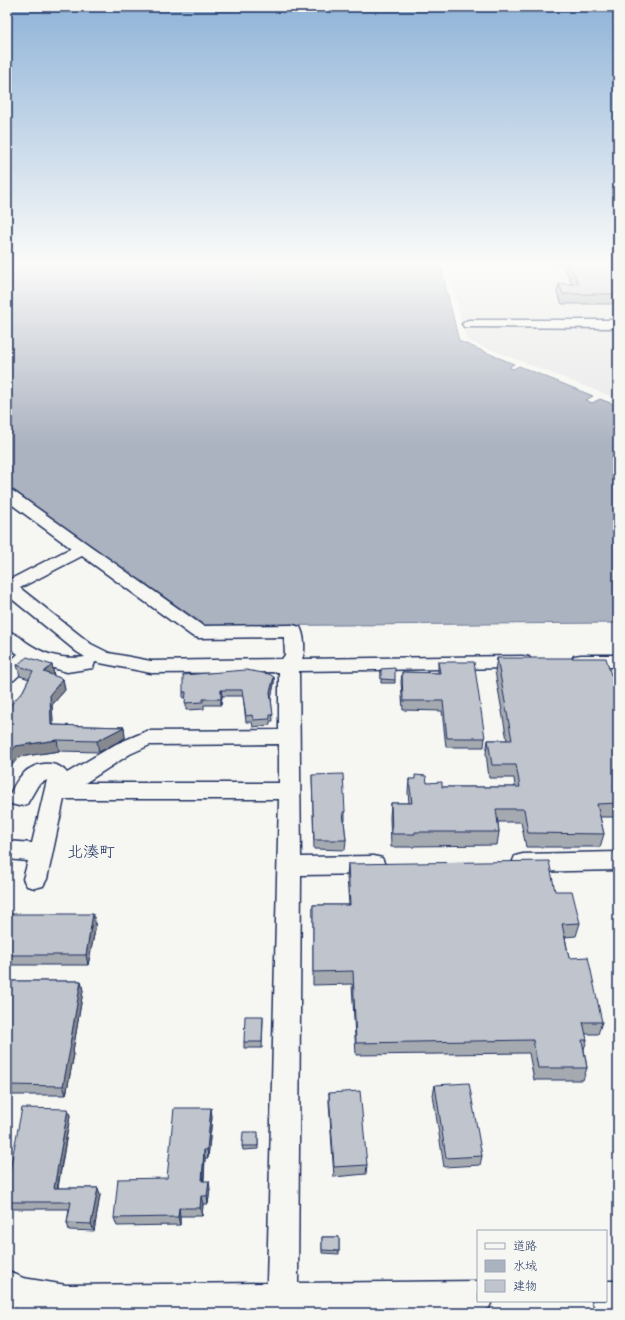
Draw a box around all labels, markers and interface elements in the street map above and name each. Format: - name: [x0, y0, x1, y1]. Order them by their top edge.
- district label: 北湊町: [67, 843, 115, 861]
- legend: [477, 1230, 607, 1302]
- text: 道路: [513, 1239, 537, 1253]
- text: 水域: [513, 1259, 537, 1273]
- text: 建物: [513, 1279, 537, 1293]

